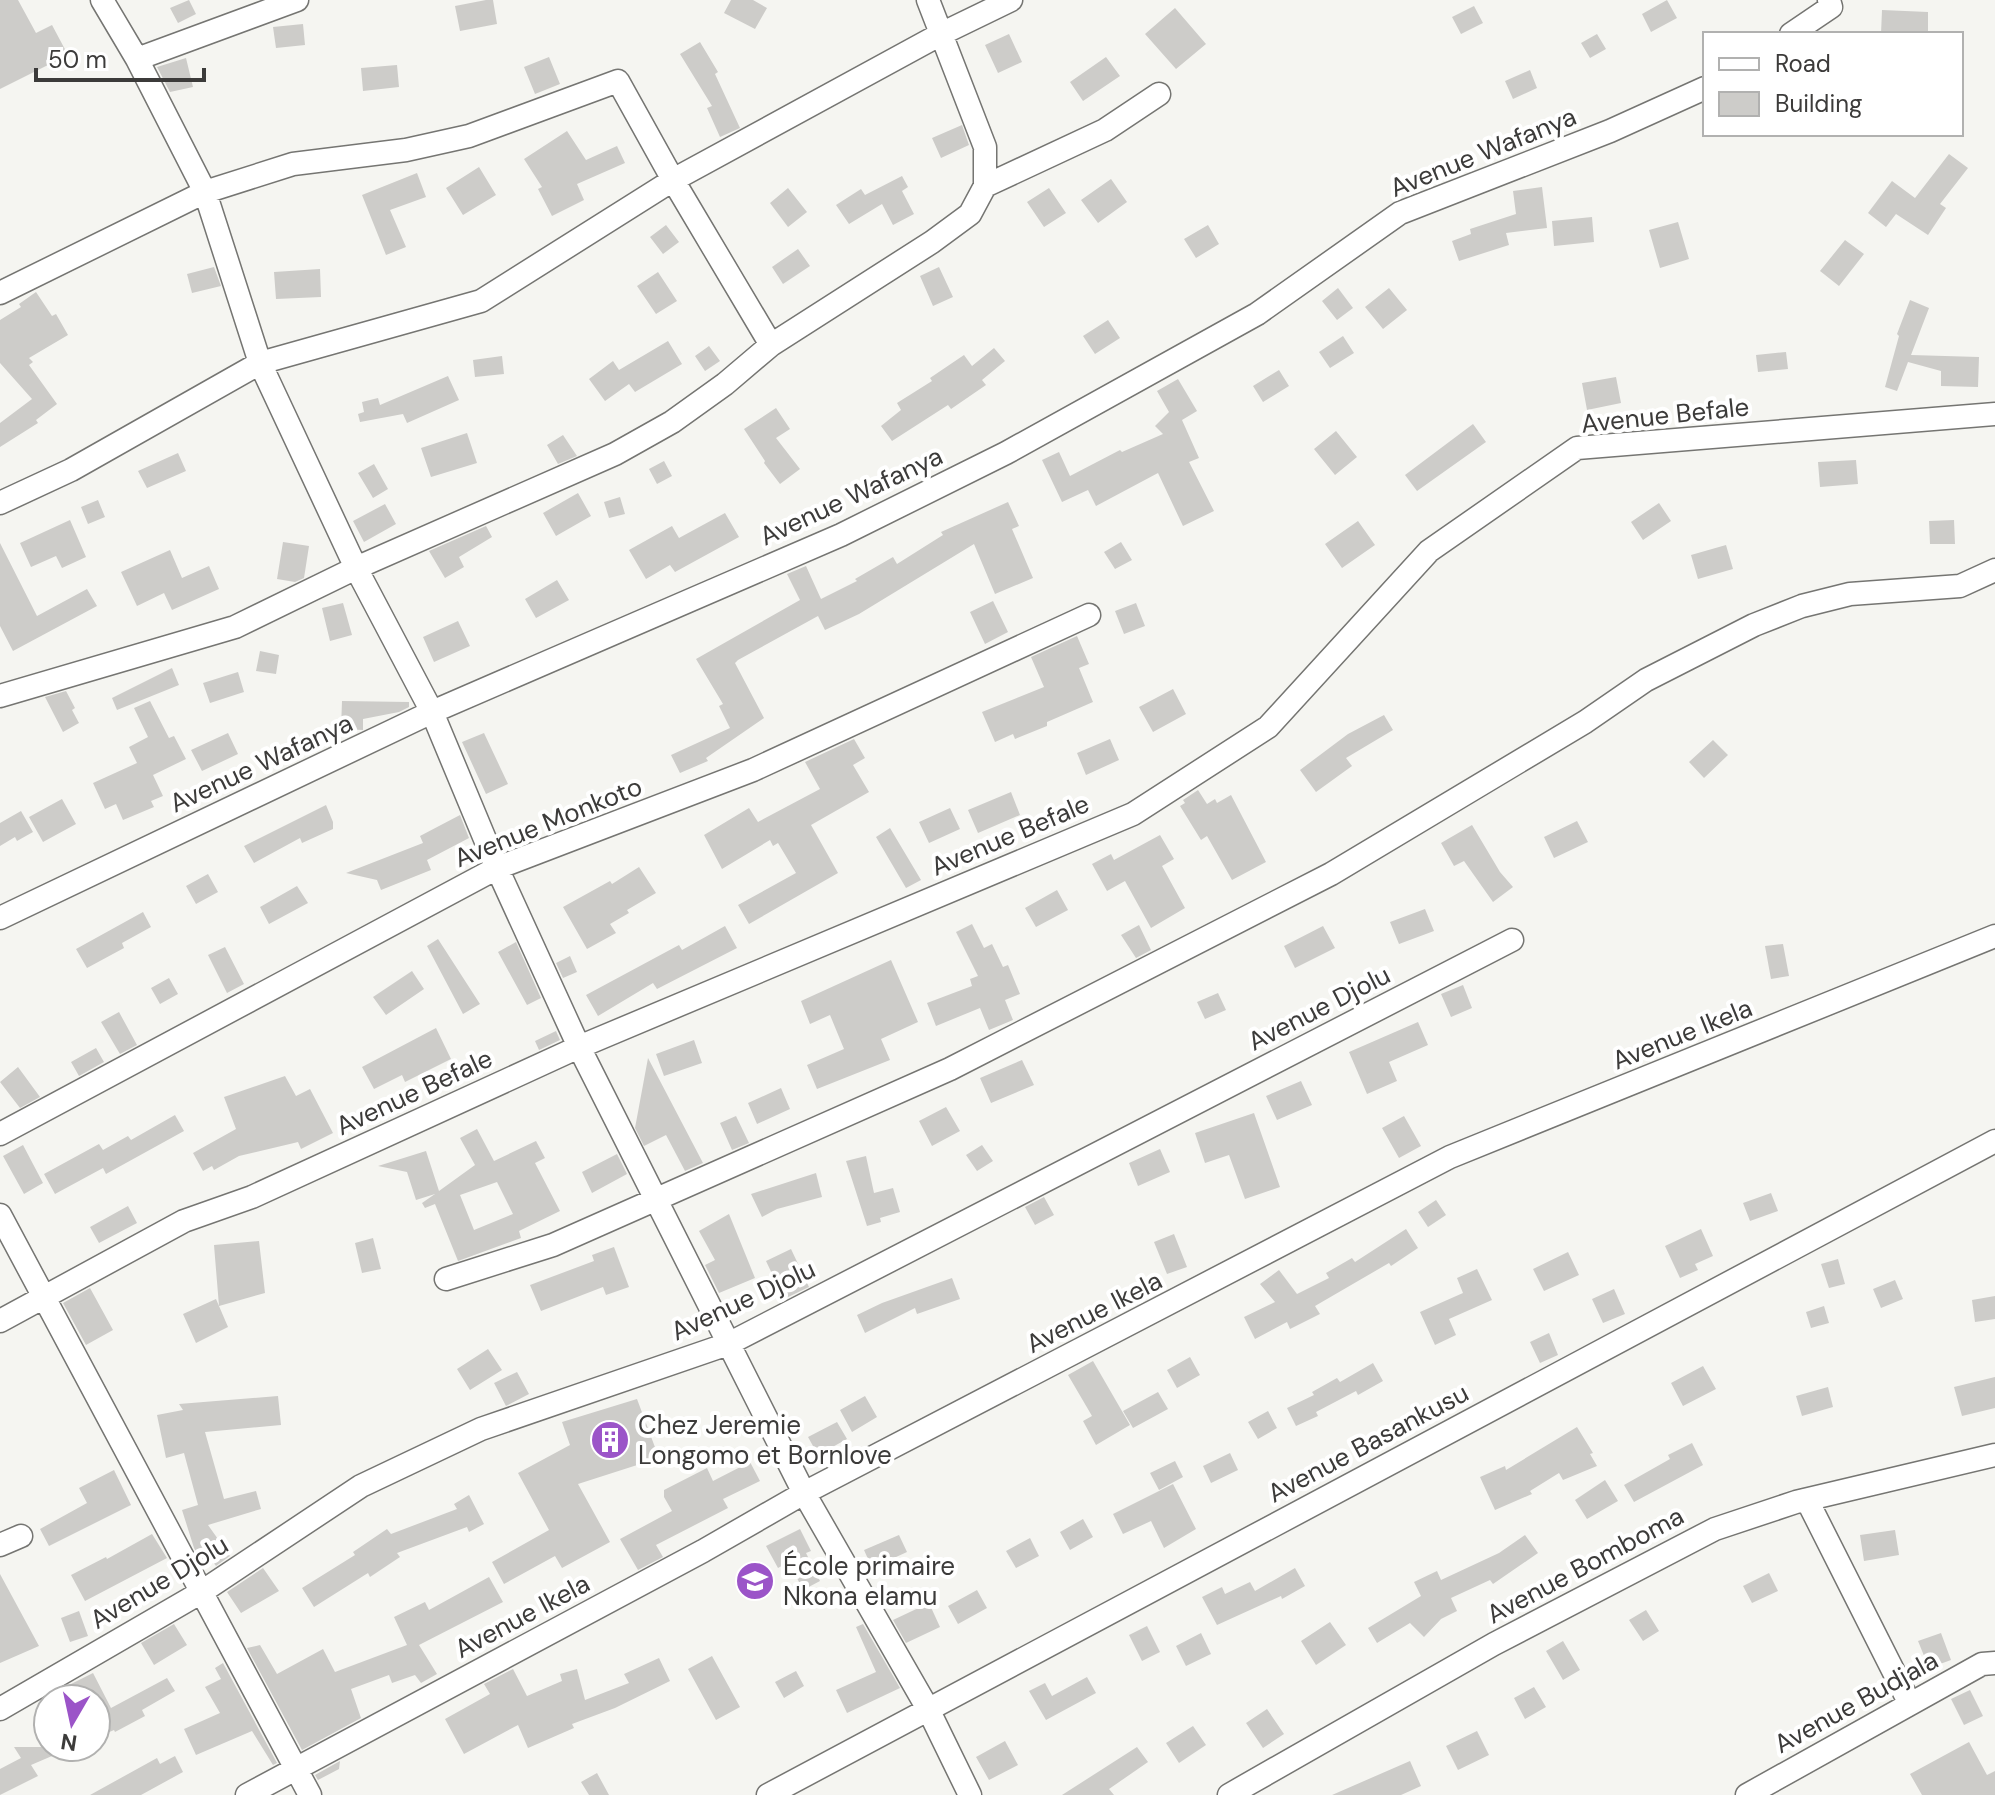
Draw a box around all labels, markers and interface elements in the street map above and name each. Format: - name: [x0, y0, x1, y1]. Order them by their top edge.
- scale bar: [36, 32, 204, 82]
- legend: [1703, 32, 1963, 136]
- text: 50 m: [48, 44, 107, 75]
- text: Road: [1775, 48, 1831, 79]
- text: Building: [1775, 88, 1862, 119]
- street label: Avenue Wafanya: [1385, 99, 1581, 205]
- street label: Avenue Befale: [1579, 389, 1751, 441]
- street label: Avenue Wafanya: [754, 439, 948, 553]
- street label: Avenue Wafanya: [164, 706, 358, 820]
- street label: Avenue Monkoto: [449, 769, 647, 875]
- street label: Avenue Befale: [926, 786, 1094, 884]
- street label: Avenue Djolu: [1242, 958, 1396, 1058]
- street label: Avenue Ikela: [1607, 990, 1757, 1078]
- street label: Avenue Befale: [330, 1041, 498, 1143]
- street label: Avenue Djolu: [665, 1252, 821, 1348]
- street label: Avenue Ikela: [1020, 1263, 1168, 1361]
- street label: Avenue Basankusu: [1261, 1376, 1475, 1510]
- place label: Chez Jeremie Longomo et Bornlove: [638, 1408, 892, 1472]
- building icon: Chez Jeremie Longomo et Bornlove: [589, 1419, 631, 1461]
- street label: Avenue Bomboma: [1481, 1499, 1689, 1631]
- street label: Avenue Djolu: [84, 1527, 234, 1637]
- place label: École primaire Nkona elamu: [783, 1549, 955, 1613]
- school or university icon: École primaire Nkona elamu: [734, 1560, 776, 1602]
- street label: Avenue Ikela: [449, 1566, 595, 1666]
- street label: Avenue Budjala: [1768, 1643, 1944, 1761]
- north arrow: [32, 1683, 112, 1763]
- text: N: [59, 1727, 79, 1758]

